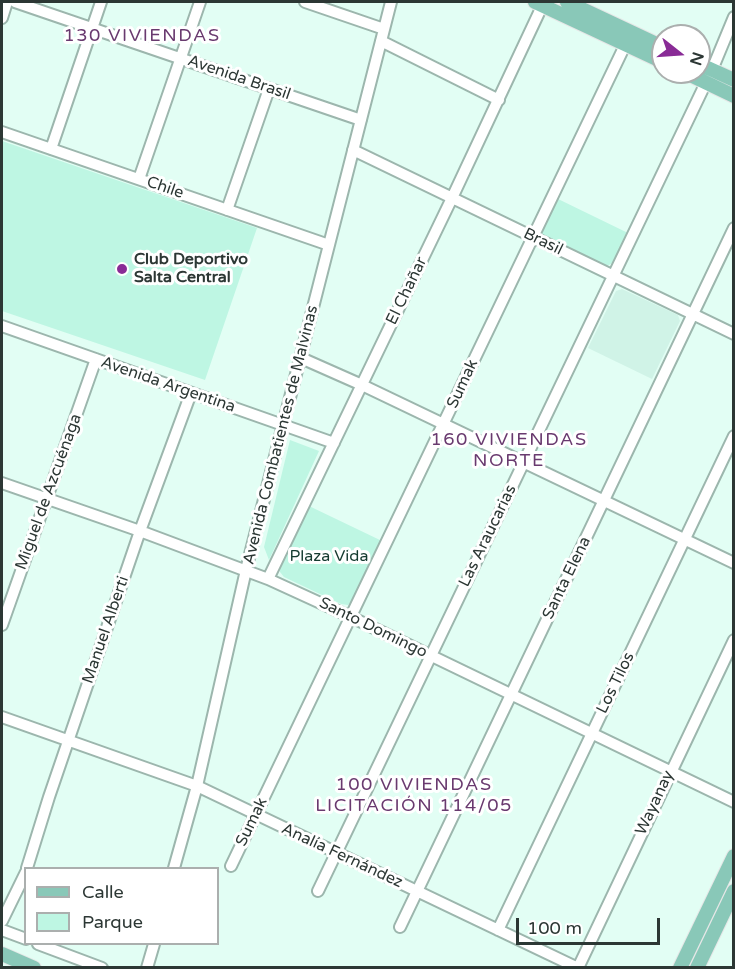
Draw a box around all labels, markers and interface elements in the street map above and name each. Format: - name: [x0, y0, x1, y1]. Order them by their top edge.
- north arrow: [651, 24, 711, 84]
- district label: 130 VIVIENDAS: [63, 25, 221, 47]
- text: N: [685, 50, 708, 68]
- street label: Avenida Brasil: [185, 51, 293, 105]
- street label: Chile: [144, 173, 186, 203]
- street label: Brasil: [520, 224, 566, 260]
- place label: Club Deportivo Salta Central: [134, 250, 248, 288]
- street label: El Chañar: [382, 254, 432, 328]
- marker: Club Deportivo Salta Central: [115, 262, 129, 276]
- street label: Avenida Combatientes de Malvinas: [239, 304, 323, 566]
- street label: Avenida Argentina: [98, 353, 238, 417]
- street label: Sumak: [443, 356, 483, 412]
- street label: Miguel de Azcuénaga: [12, 411, 86, 573]
- district label: 160 VIVIENDAS NORTE: [430, 429, 588, 472]
- street label: Las Araucarias: [455, 482, 521, 590]
- street label: Santa Elena: [539, 534, 595, 622]
- park label: Plaza Vida: [290, 547, 368, 567]
- street label: Manuel Alberti: [79, 574, 133, 686]
- street label: Santo Domingo: [316, 594, 430, 662]
- street label: Los Tilos: [593, 649, 639, 717]
- street label: Wayanay: [632, 768, 678, 838]
- district label: 100 VIVIENDAS LICITACIÓN 114/05: [315, 774, 513, 816]
- street label: Sumak: [232, 794, 272, 850]
- street label: Analía Fernández: [278, 819, 406, 893]
- legend: [24, 867, 219, 945]
- text: Calle: [82, 881, 124, 903]
- scale bar: [519, 906, 663, 944]
- text: Parque: [82, 911, 143, 933]
- text: 100 m: [527, 917, 582, 939]

